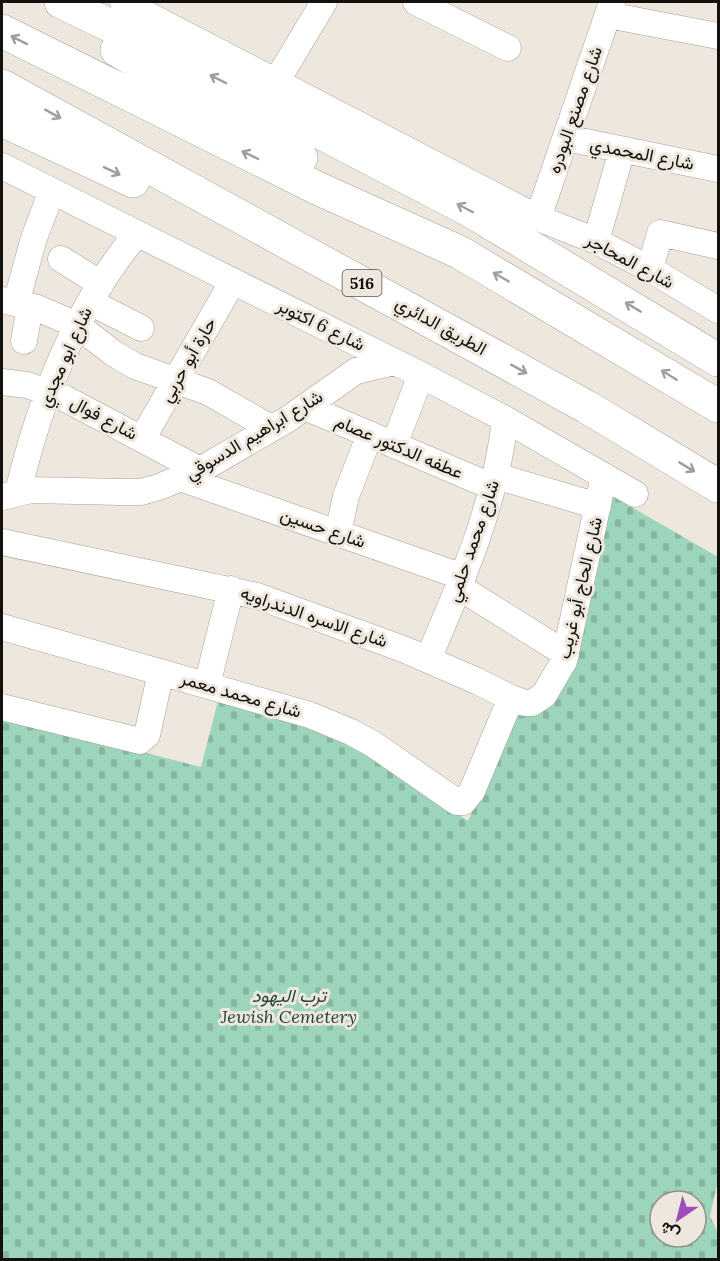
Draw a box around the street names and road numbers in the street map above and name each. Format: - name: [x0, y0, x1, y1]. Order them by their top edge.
- street label: شارع مصنع البودره: [542, 43, 608, 177]
- street label: شارع المحمدي: [587, 132, 696, 179]
- street label: شارع المحاجر: [581, 227, 678, 294]
- road number: 516: [342, 270, 382, 296]
- street label: الطريق الدائري: [390, 291, 491, 364]
- street label: شارع 6 اكتوبر: [272, 293, 369, 357]
- street label: شارع ابو مجدي: [32, 303, 101, 412]
- street label: حارة أبو حربي: [154, 313, 225, 408]
- street label: شارع ابراهيم الدسوقي: [181, 384, 329, 488]
- street label: شارع فوال: [66, 390, 142, 446]
- street label: عطفه الدكتور عصام: [331, 409, 467, 485]
- street label: شارع محمد حلمي: [441, 477, 508, 606]
- street label: شارع حسين: [277, 502, 369, 554]
- street label: شارع الحاج أبو غريب: [552, 515, 608, 661]
- street label: شارع الاسره الدندراويه: [237, 581, 391, 653]
- street label: شارع محمد معمر: [177, 666, 304, 724]

